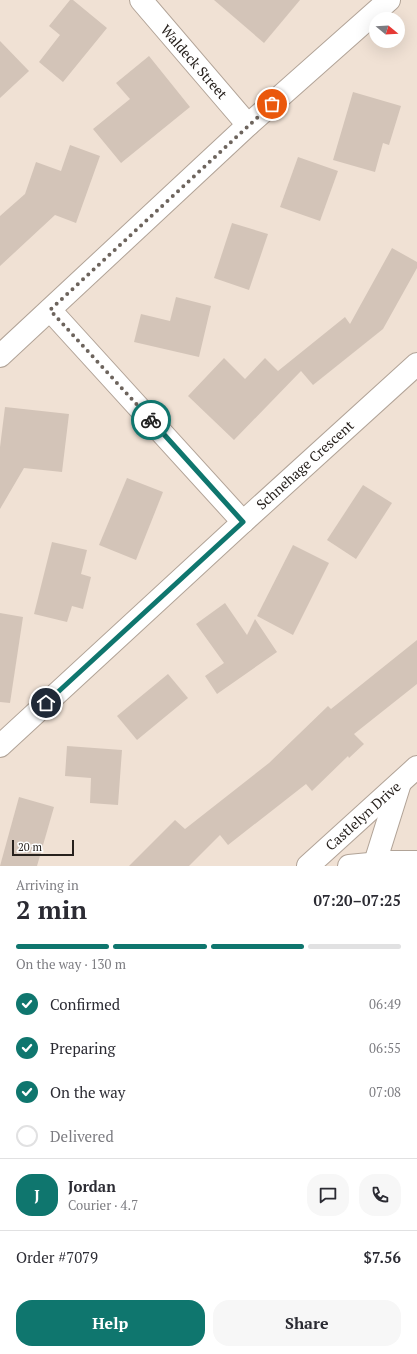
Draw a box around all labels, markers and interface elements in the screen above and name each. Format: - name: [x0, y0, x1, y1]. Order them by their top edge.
- north arrow: [369, 12, 405, 48]
- map controls: [369, 12, 405, 48]
- street label: Waldeck Street: [157, 20, 233, 104]
- pin: [255, 87, 289, 121]
- icon: bag: [261, 93, 283, 115]
- courier: [131, 400, 171, 440]
- icon: bike: [140, 409, 162, 431]
- street label: Schnehage Crescent: [252, 415, 358, 514]
- pin: [29, 686, 63, 720]
- icon: home: [35, 692, 57, 714]
- street label: Castlelyn Drive: [321, 777, 404, 854]
- scale bar: [12, 838, 74, 857]
- text: 20 m: [18, 840, 42, 854]
- text: Arriving in: [16, 876, 79, 894]
- text: 07:20–07:25: [314, 890, 401, 910]
- text: 2 min: [16, 892, 87, 926]
- text: On the way · 130 m: [16, 955, 126, 973]
- icon: check: [16, 993, 38, 1015]
- text: Confirmed: [50, 994, 120, 1014]
- text: 06:49: [369, 995, 401, 1013]
- icon: check: [16, 1037, 38, 1059]
- text: Preparing: [50, 1038, 115, 1058]
- text: 06:55: [369, 1039, 401, 1057]
- icon: check: [16, 1081, 38, 1103]
- text: On the way: [50, 1082, 125, 1102]
- text: 07:08: [369, 1083, 401, 1101]
- text: Delivered: [50, 1126, 114, 1146]
- button: chat: [307, 1174, 349, 1216]
- button: phone: [359, 1174, 401, 1216]
- text: Jordan: [68, 1176, 116, 1196]
- text: J: [34, 1185, 40, 1205]
- text: Courier · 4.7: [68, 1196, 138, 1214]
- text: Order #7079: [16, 1247, 98, 1267]
- text: $7.56: [363, 1247, 401, 1267]
- button: Help: [16, 1300, 205, 1346]
- button: Share: [213, 1300, 401, 1346]

